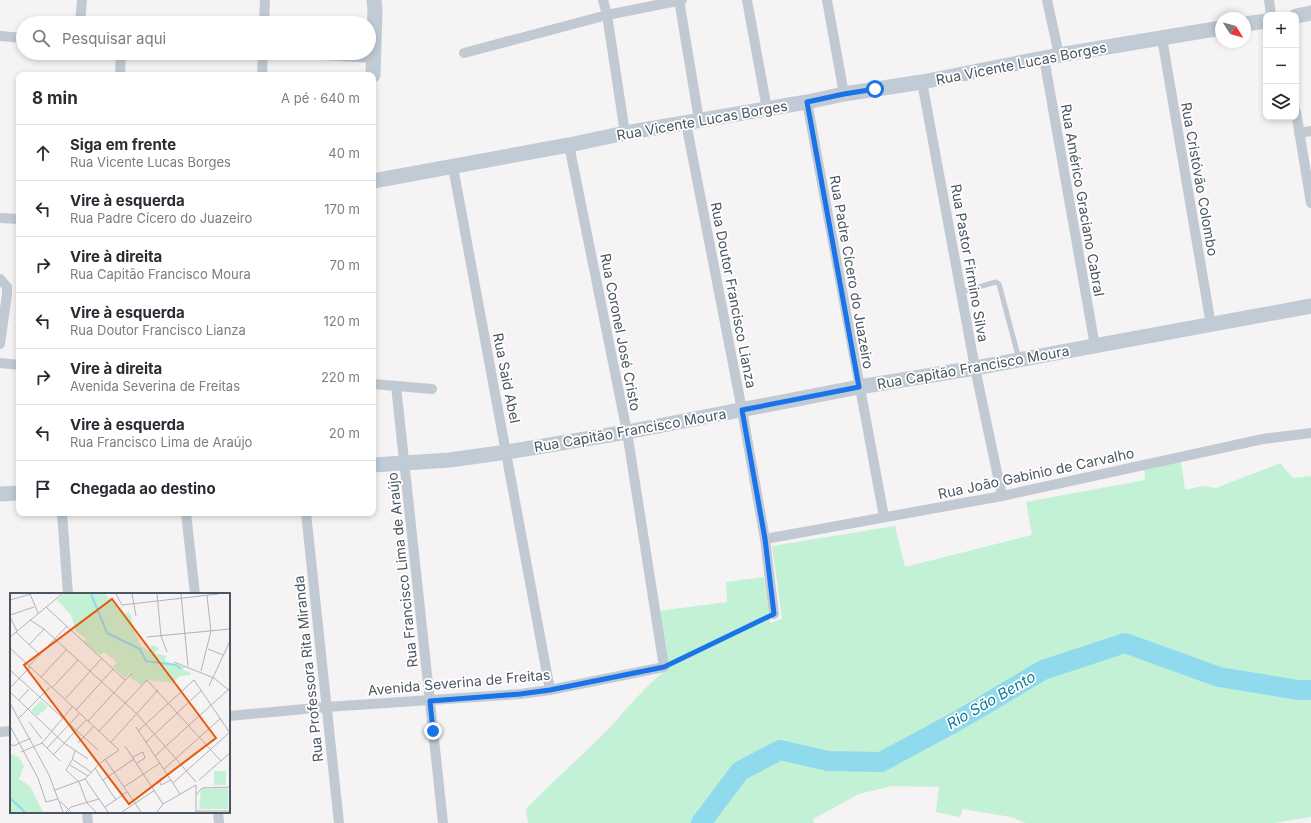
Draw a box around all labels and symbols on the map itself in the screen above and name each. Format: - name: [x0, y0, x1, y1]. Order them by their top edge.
- north arrow: [1215, 12, 1251, 48]
- street label: Rua Vicente Lucas Borges: [934, 38, 1108, 88]
- route start: [866, 80, 884, 98]
- street label: Rua Vicente Lucas Borges: [615, 97, 789, 143]
- street label: Rua Cristóvão Colombo: [1178, 101, 1222, 257]
- street label: Rua Américo Graciano Cabral: [1058, 103, 1108, 297]
- street label: Rua Padre Cícero do Juazeiro: [827, 174, 877, 370]
- street label: Rua Pastor Firmino Silva: [948, 183, 992, 343]
- street label: Rua Doutor Francisco Lianza: [708, 200, 760, 390]
- street label: Rua Coronel José Cristo: [597, 252, 645, 412]
- street label: Rua Said Abel: [490, 331, 524, 425]
- street label: Rua Capitão Francisco Moura: [876, 342, 1070, 392]
- street label: Rua Capitão Francisco Moura: [533, 405, 727, 455]
- street label: Rua João Gabínio de Carvalho: [936, 444, 1136, 502]
- street label: Rua Francisco Lima de Araújo: [383, 471, 421, 669]
- street label: Rua Professora Rita Miranda: [290, 575, 326, 763]
- inset map: [10, 593, 230, 813]
- street label: Avenida Severina de Freitas: [367, 666, 551, 698]
- water label: Rio São Bento: [943, 667, 1039, 733]
- route end: [424, 722, 442, 740]

